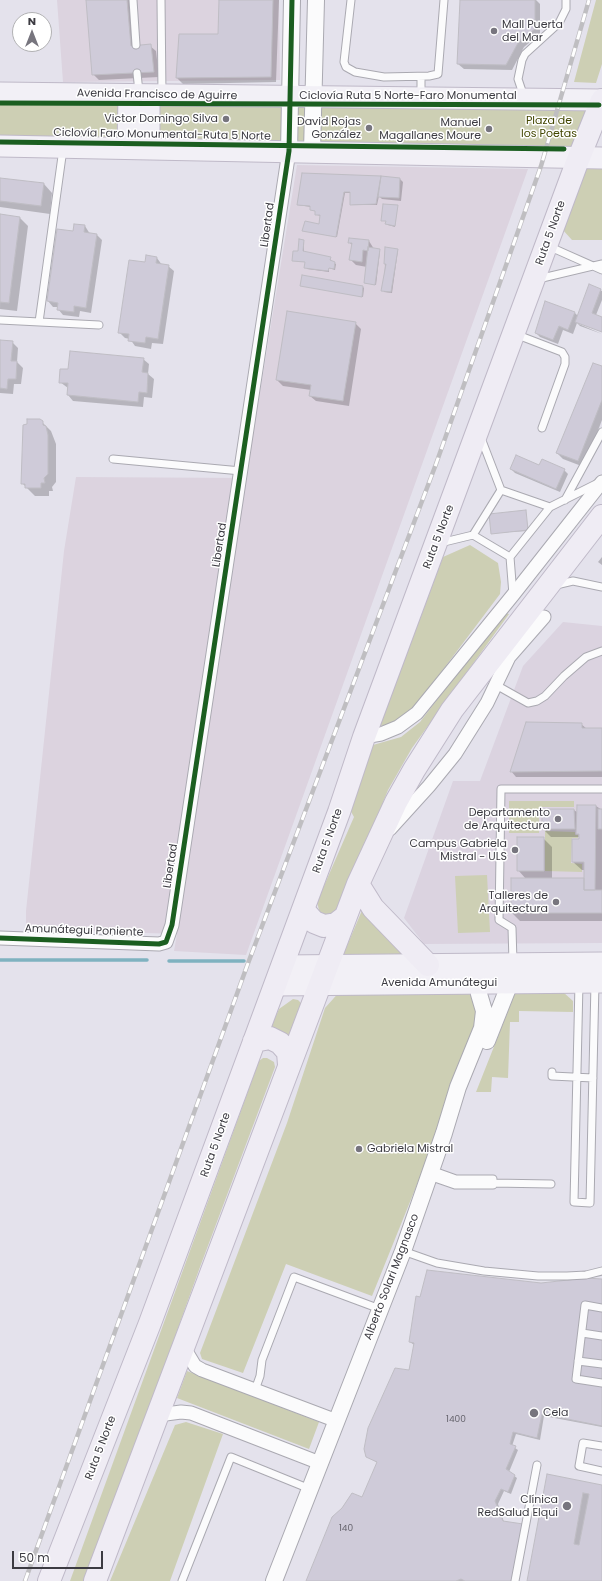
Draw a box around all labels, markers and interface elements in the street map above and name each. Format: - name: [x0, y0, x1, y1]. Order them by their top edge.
- north arrow: [12, 12, 52, 52]
- text: N: [28, 13, 36, 29]
- place label: Mall Puerta del Mar: [502, 18, 563, 44]
- marker: Mall Puerta del Mar: [489, 26, 499, 36]
- street label: Avenida Francisco de Aguirre: [77, 87, 237, 103]
- street label: Ciclovía Ruta 5 Norte-Faro Monumental: [299, 89, 517, 103]
- place label: Victor Domingo Silva: [104, 112, 218, 126]
- marker: Victor Domingo Silva: [221, 114, 231, 124]
- park label: Plaza de los Poetas: [521, 114, 577, 140]
- place label: David Rojas González: [297, 115, 361, 141]
- place label: Manuel Magallanes Moure: [379, 116, 481, 142]
- marker: David Rojas González: [364, 123, 374, 133]
- marker: Manuel Magallanes Moure: [484, 124, 494, 134]
- street label: Ciclovía Faro Monumental-Ruta 5 Norte: [53, 127, 271, 143]
- street label: Ruta 5 Norte: [533, 199, 569, 267]
- street label: Libertad: [258, 202, 278, 248]
- street label: Ruta 5 Norte: [421, 503, 457, 571]
- street label: Libertad: [210, 522, 230, 568]
- place label: Departamento de Arquitectura: [464, 806, 550, 832]
- street label: Ruta 5 Norte: [310, 807, 346, 875]
- marker: Departamento de Arquitectura: [553, 814, 563, 824]
- place label: Campus Gabriela Mistral - ULS: [409, 837, 507, 863]
- street label: Libertad: [161, 843, 181, 889]
- marker: Campus Gabriela Mistral - ULS: [510, 845, 520, 855]
- place label: Talleres de Arquitectura: [479, 889, 548, 915]
- marker: Talleres de Arquitectura: [551, 897, 561, 907]
- street label: Amunátegui Poniente: [24, 922, 144, 940]
- street label: Avenida Amunátegui: [381, 976, 497, 990]
- street label: Ruta 5 Norte: [198, 1111, 234, 1179]
- place label: Gabriela Mistral: [367, 1142, 453, 1156]
- marker: Gabriela Mistral: [354, 1144, 364, 1154]
- street label: Alberto Solari Magnasco: [362, 1212, 422, 1342]
- place label: Cela: [543, 1406, 568, 1420]
- marker: Cela: [528, 1407, 540, 1419]
- street label: Ruta 5 Norte: [83, 1414, 119, 1482]
- house number: 1400: [446, 1415, 466, 1425]
- place label: Clínica RedSalud Elqui: [478, 1493, 558, 1519]
- marker: Clínica RedSalud Elqui: [561, 1500, 573, 1512]
- house number: 140: [339, 1524, 353, 1534]
- scale bar: [14, 1543, 105, 1569]
- text: 50 m: [19, 1549, 50, 1566]

